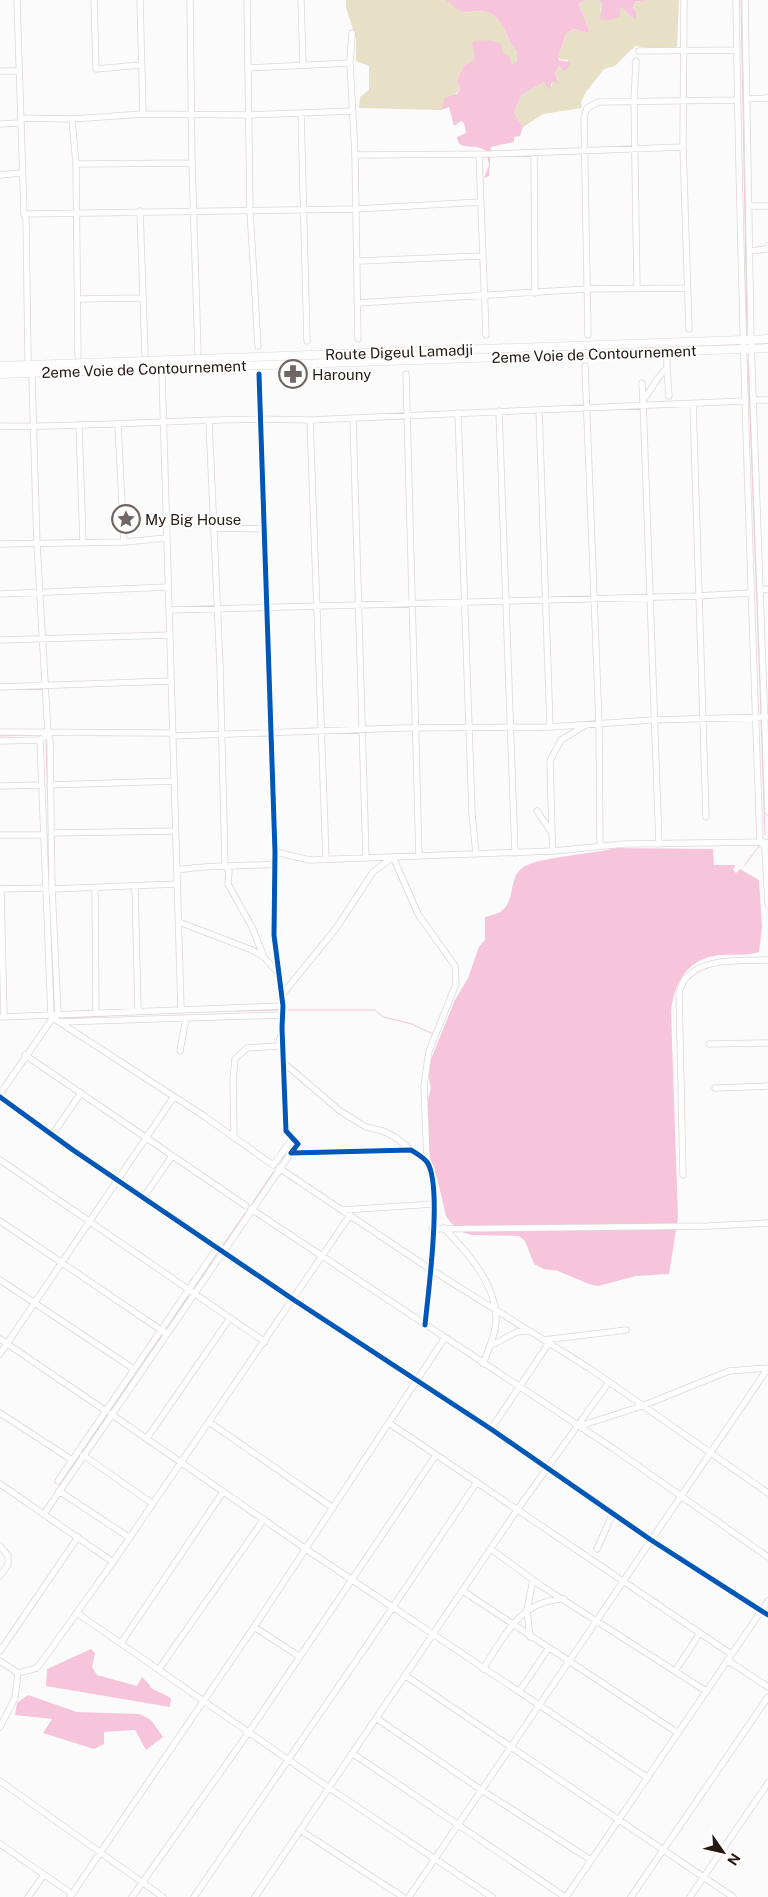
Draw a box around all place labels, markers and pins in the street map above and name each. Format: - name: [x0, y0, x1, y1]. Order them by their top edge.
- pharmacy icon: Harouny: [278, 359, 308, 389]
- place label: Harouny: [312, 366, 371, 383]
- place icon: My Big House: [111, 504, 141, 534]
- place label: My Big House: [145, 511, 241, 528]

